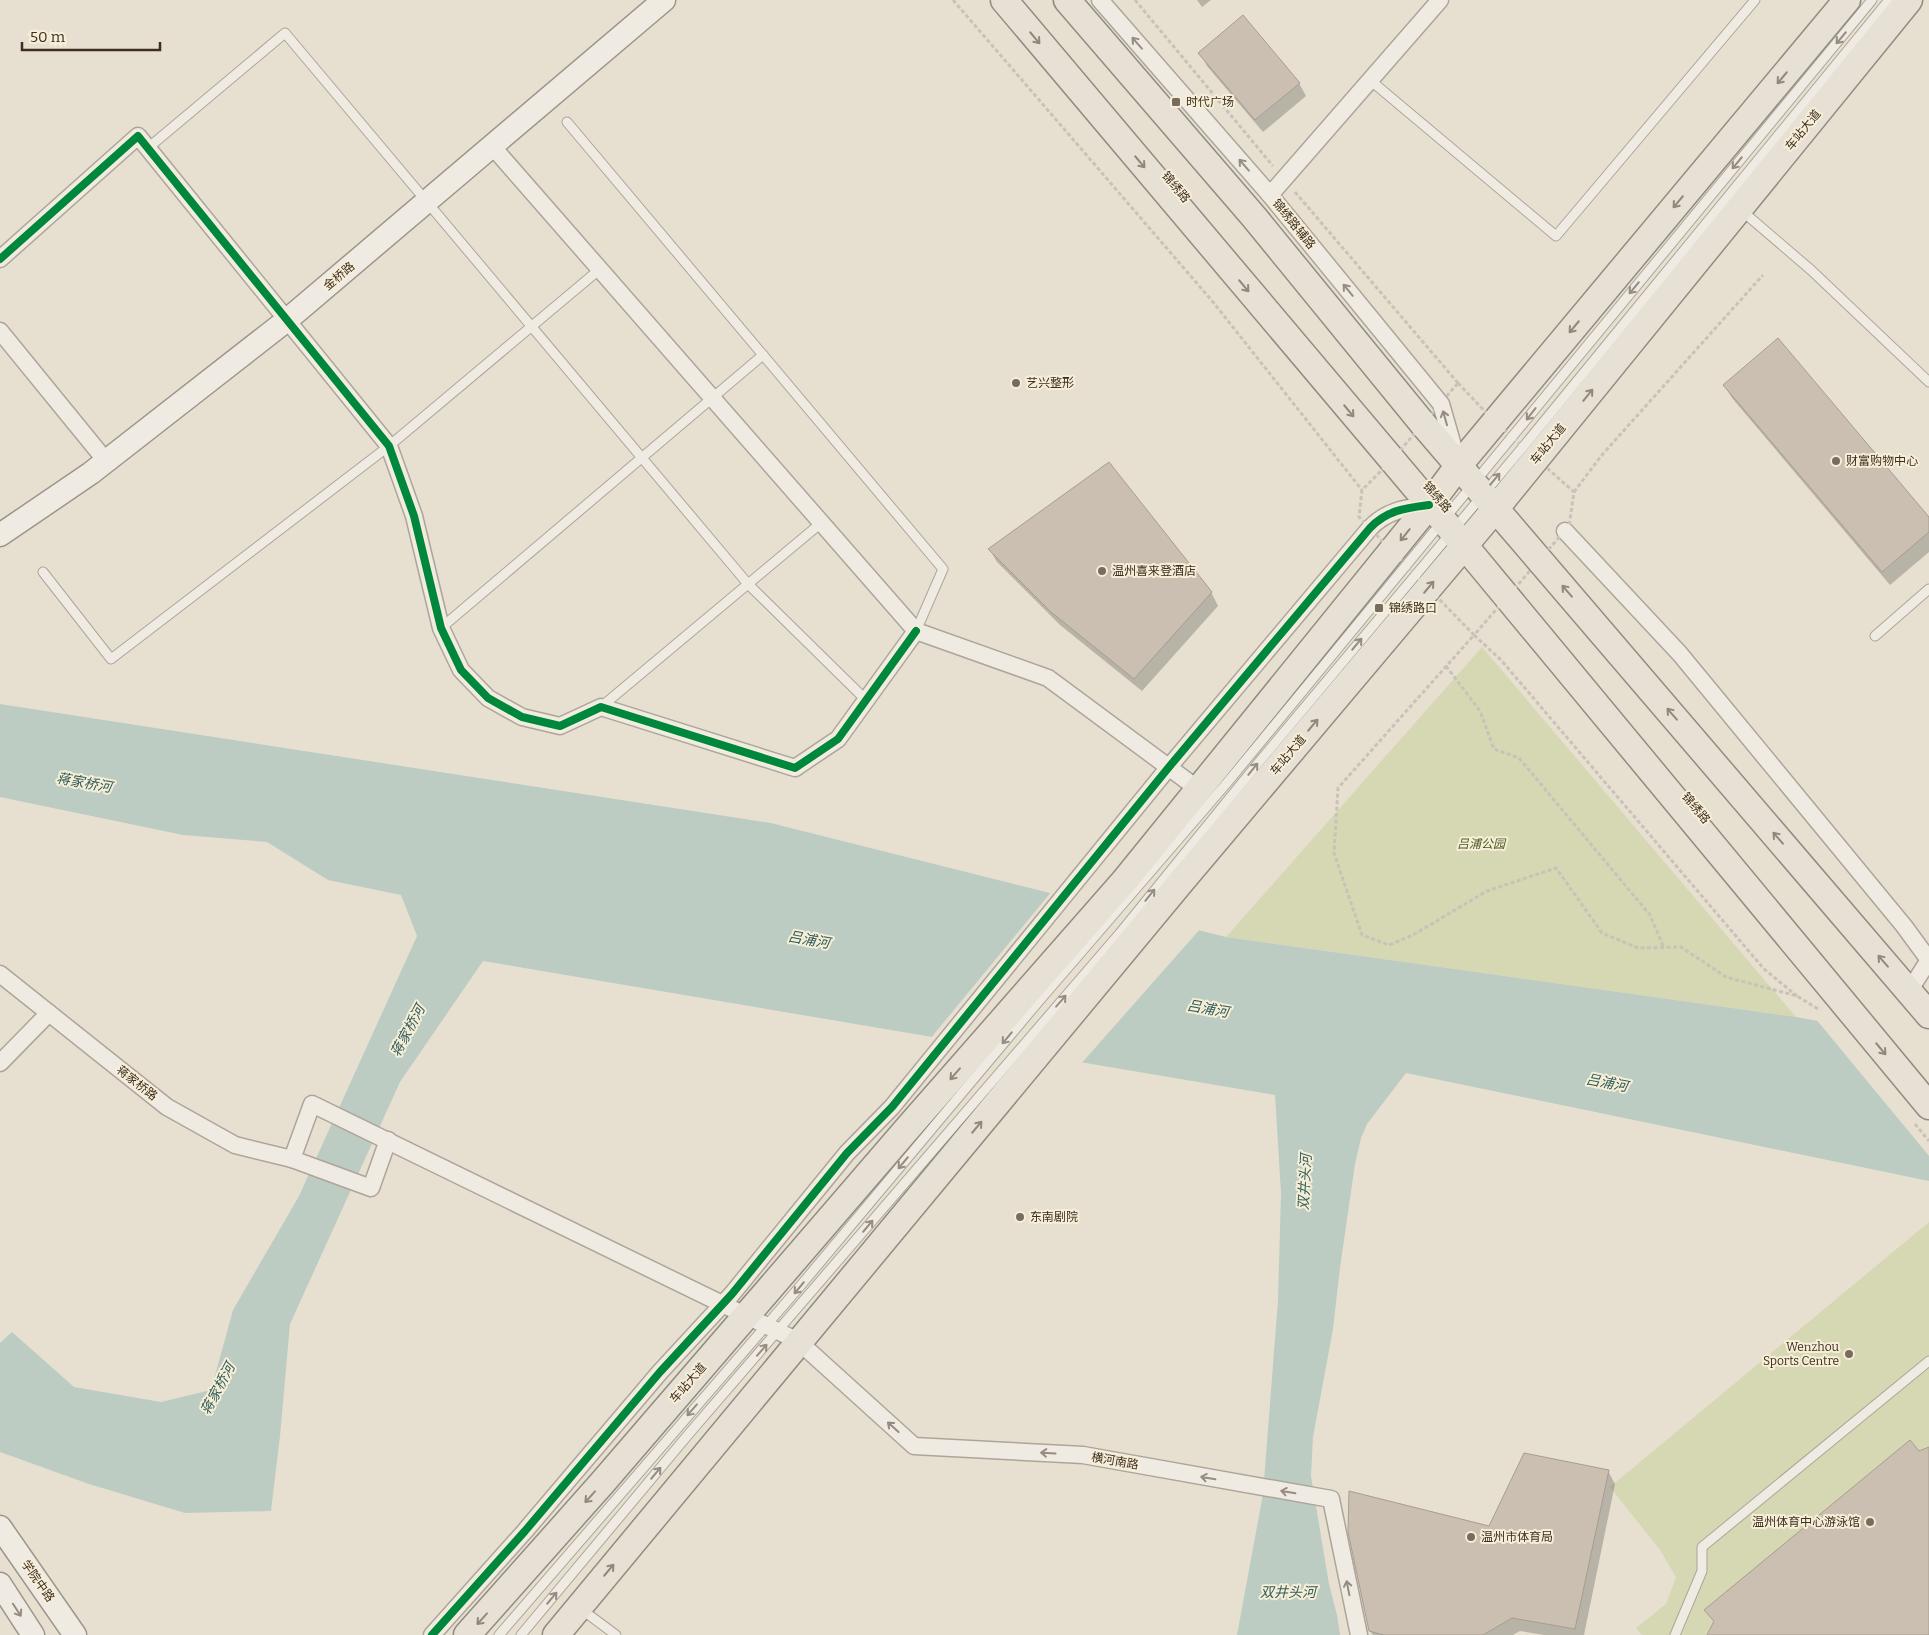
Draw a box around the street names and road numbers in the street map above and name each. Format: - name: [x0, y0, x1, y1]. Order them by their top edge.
- street label: 车站大道: [1782, 107, 1824, 153]
- street label: 锦绣路: [1159, 169, 1193, 205]
- street label: 锦绣路辅路: [1270, 196, 1318, 252]
- street label: 金桥路: [321, 259, 357, 293]
- street label: 车站大道: [1527, 421, 1569, 467]
- street label: 锦绣路: [1420, 479, 1454, 515]
- street label: 车站大道: [1267, 732, 1309, 778]
- street label: 锦绣路: [1679, 790, 1713, 826]
- street label: 蒋家桥路: [114, 1063, 160, 1103]
- street label: 车站大道: [667, 1360, 709, 1406]
- street label: 横河南路: [1090, 1450, 1140, 1472]
- street label: 学院中路: [18, 1557, 58, 1605]

